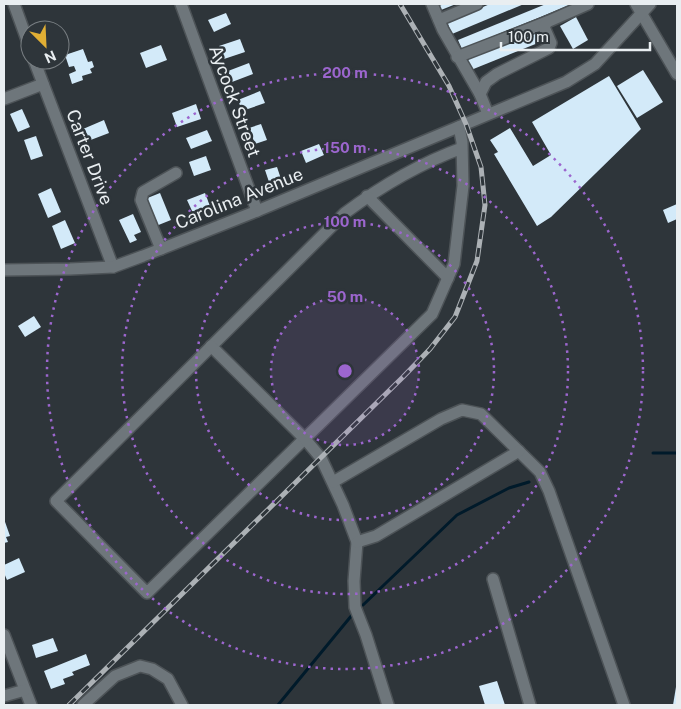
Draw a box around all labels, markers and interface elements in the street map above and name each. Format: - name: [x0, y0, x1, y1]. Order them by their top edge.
- north arrow: [20, 20, 70, 70]
- scale bar: [501, 20, 650, 52]
- text: 100 m: [508, 28, 549, 45]
- street label: Aycock Street: [205, 42, 265, 160]
- text: N: [42, 47, 59, 66]
- text: 200 m: [322, 64, 368, 81]
- street label: Carter Drive: [62, 106, 118, 208]
- text: 150 m: [323, 139, 367, 156]
- street label: Carolina Avenue: [172, 163, 306, 233]
- text: 100 m: [324, 213, 366, 230]
- text: 50 m: [327, 288, 363, 305]
- centre of rings: [336, 362, 354, 380]

